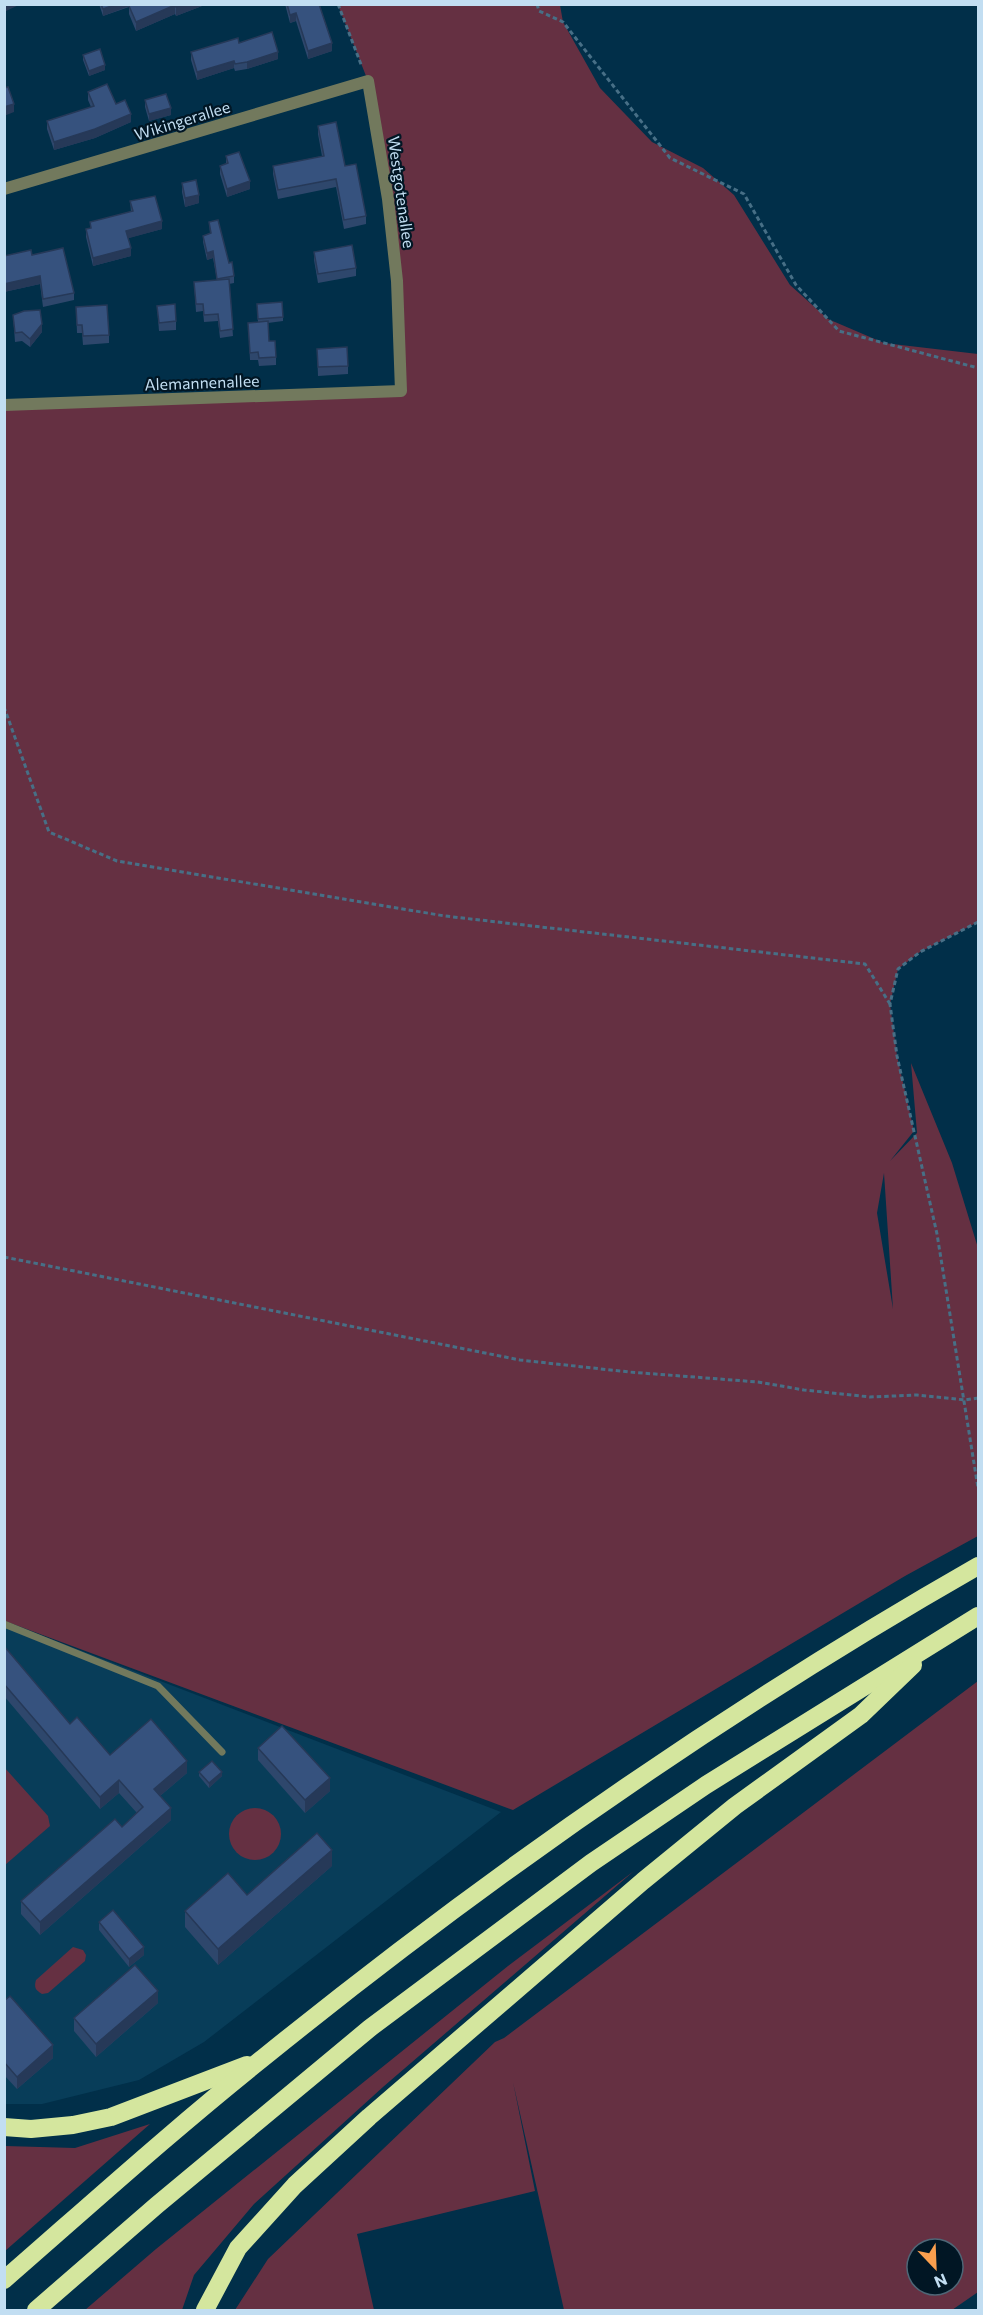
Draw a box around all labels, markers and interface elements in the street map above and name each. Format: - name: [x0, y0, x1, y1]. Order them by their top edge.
- street label: Wikingerallee: [132, 96, 232, 144]
- street label: Westgotenallee: [385, 135, 419, 249]
- street label: Alemannenallee: [144, 370, 260, 394]
- north arrow: [905, 2237, 965, 2297]
- text: N: [932, 2270, 950, 2292]

